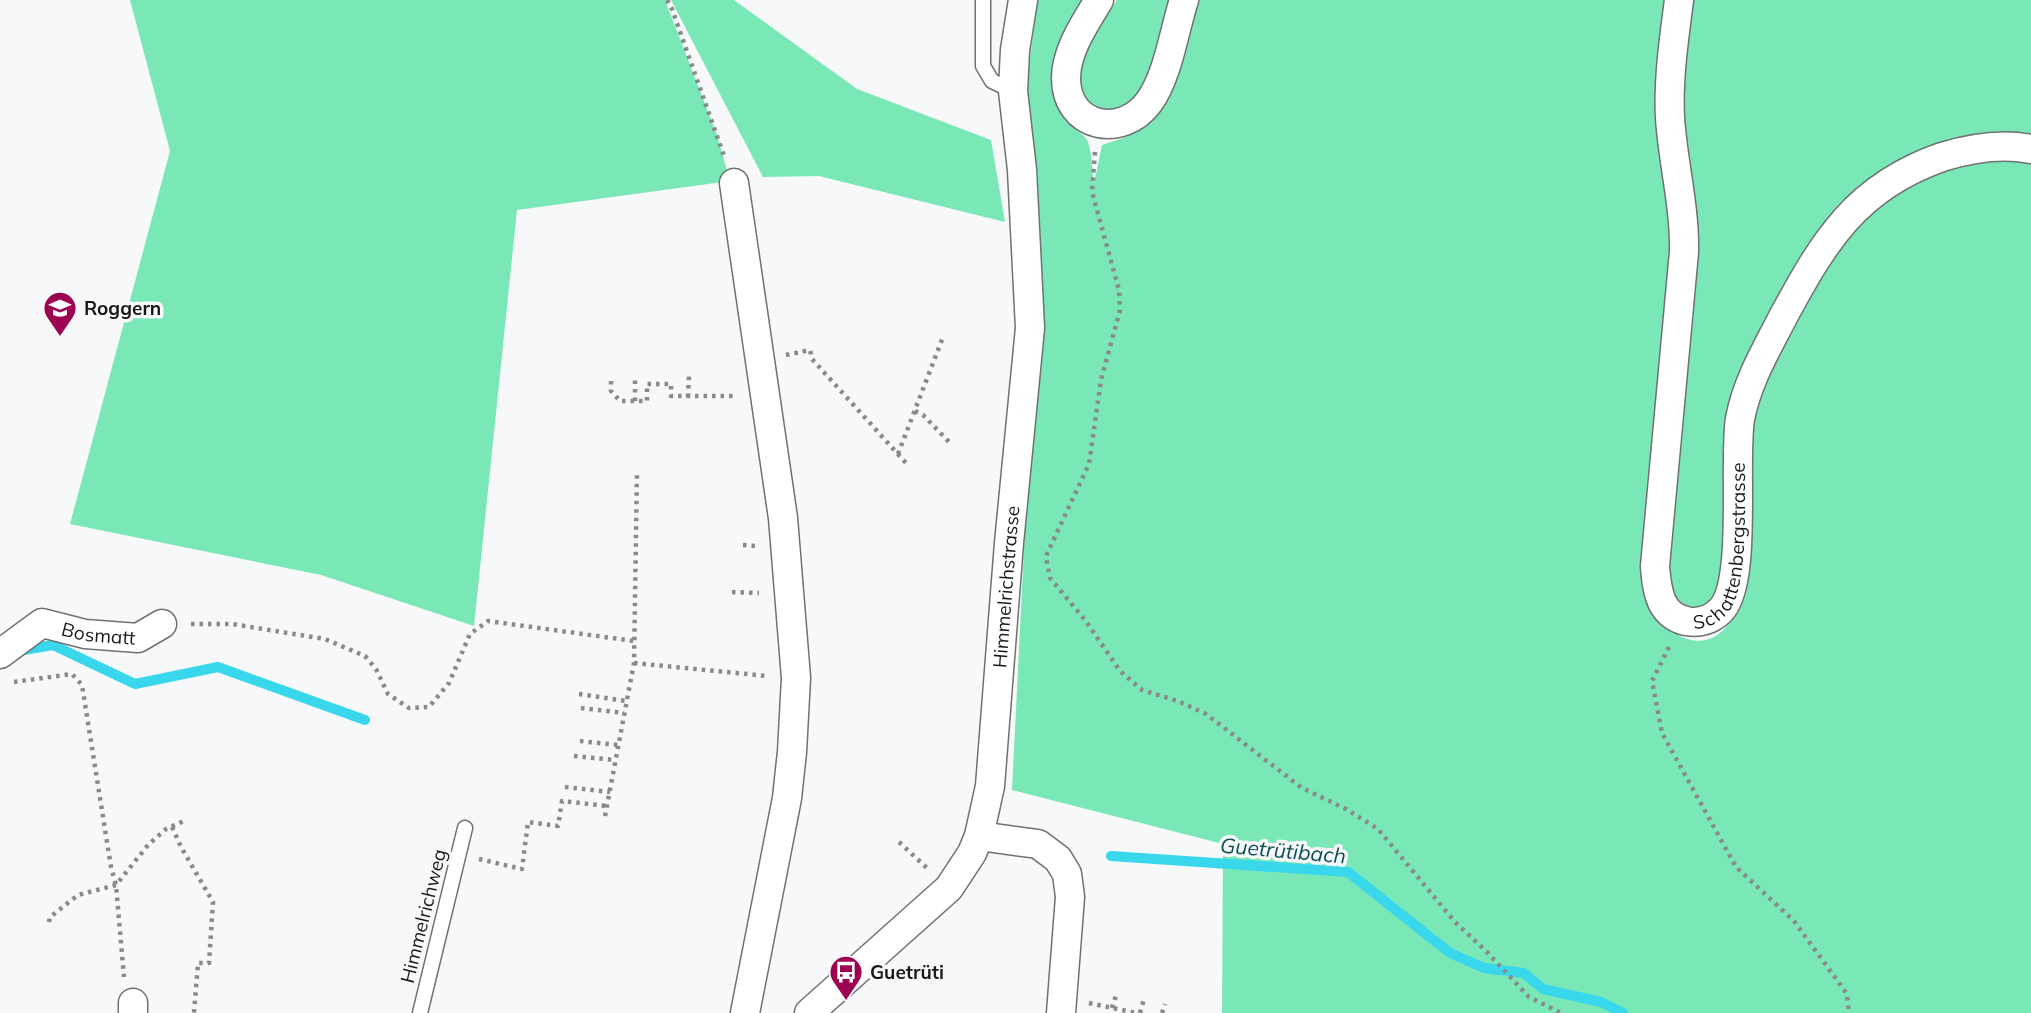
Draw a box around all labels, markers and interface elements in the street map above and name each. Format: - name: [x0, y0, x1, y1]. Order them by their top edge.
- school or university icon: Roggern: [41, 289, 79, 338]
- place label: Roggern: [84, 296, 161, 320]
- street label: Schattenbergstrasse: [1691, 462, 1750, 634]
- street label: Himmelrichstrasse: [987, 505, 1025, 669]
- street label: Bosmatt: [59, 616, 137, 650]
- water label: Guetrütibach: [1219, 832, 1347, 868]
- street label: Himmelrichweg: [395, 846, 451, 986]
- bus stop icon: Guetrüti: [827, 953, 865, 1002]
- place label: Guetrüti: [870, 960, 944, 984]

